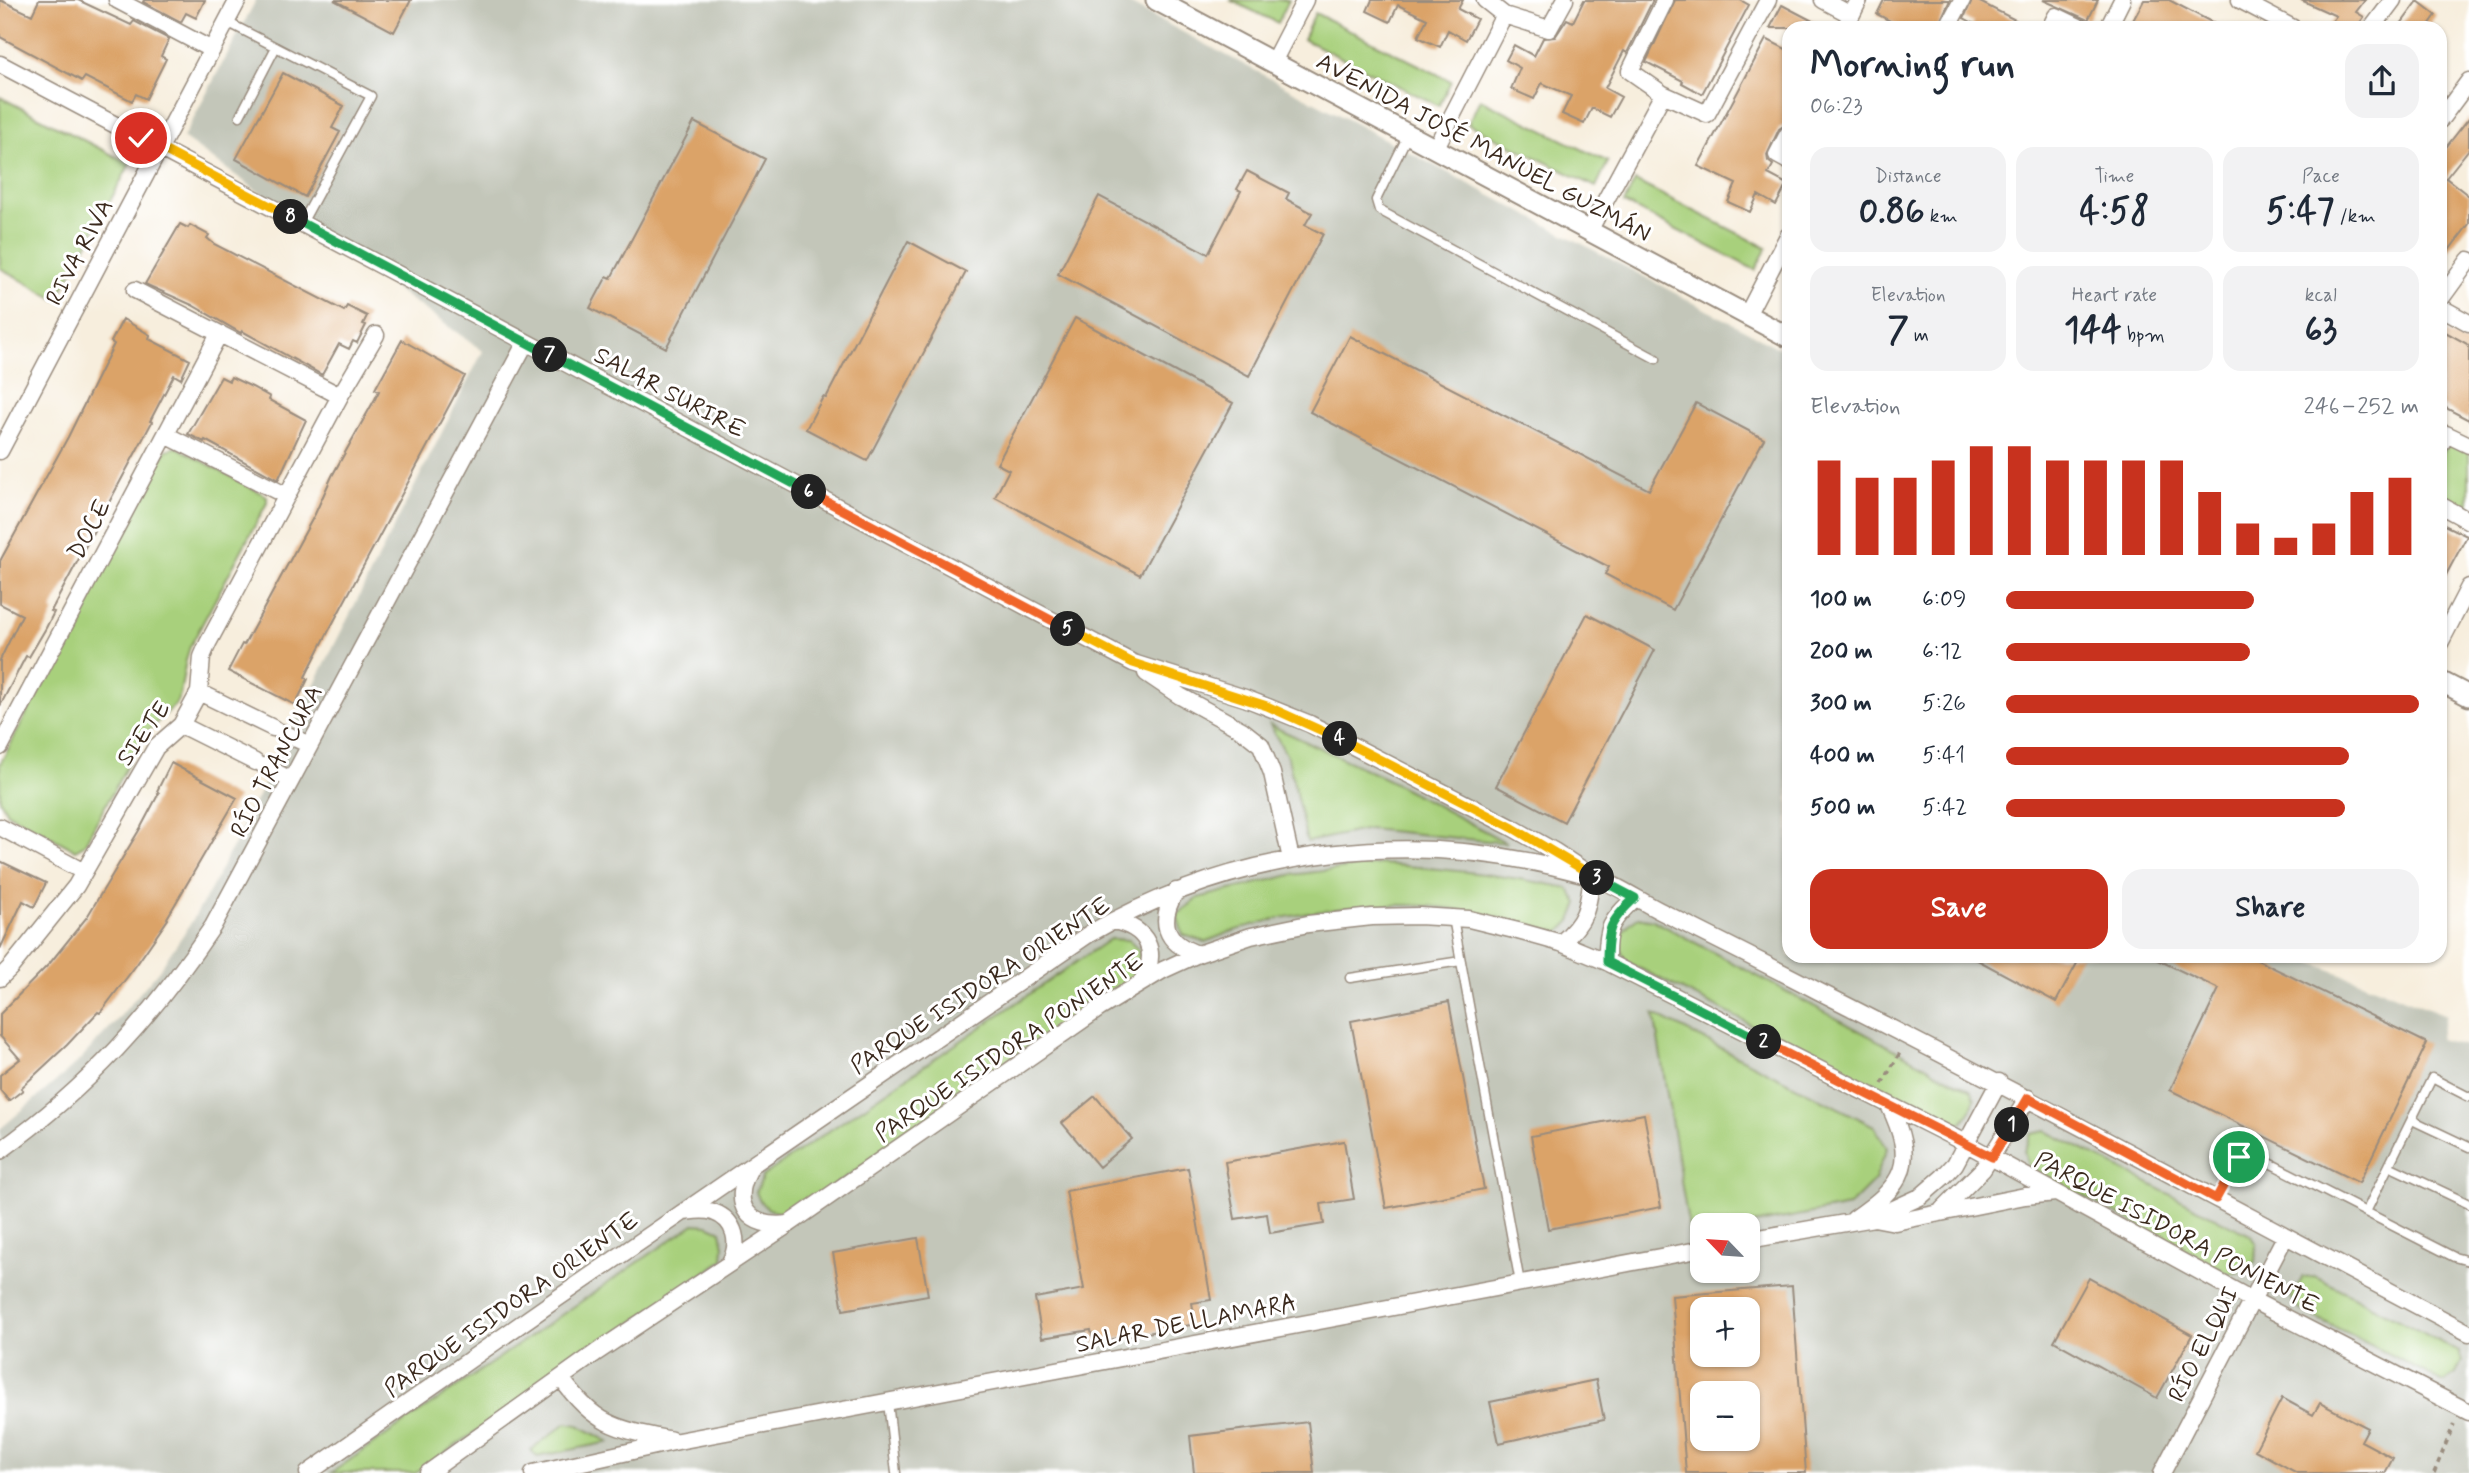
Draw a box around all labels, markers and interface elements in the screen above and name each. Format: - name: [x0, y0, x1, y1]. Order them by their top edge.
- text: Morning run: [1810, 41, 2015, 90]
- button: share: [2345, 44, 2419, 118]
- street label: AVENIDA JOSÉ MANUEL GUZMÁN: [1311, 45, 1657, 250]
- text: 06:23: [1810, 92, 1863, 122]
- pin: [111, 108, 171, 168]
- icon: check: [122, 119, 160, 157]
- text: Distance: [1875, 164, 1942, 189]
- text: Time: [2095, 164, 2134, 189]
- text: Pace: [2302, 164, 2340, 189]
- text: 0.86: [1859, 189, 1925, 235]
- text: 4:58: [2080, 189, 2149, 235]
- text: 5:47: [2266, 189, 2334, 235]
- street label: RIVA RIVA: [39, 194, 121, 311]
- pin: 8: [274, 200, 308, 234]
- text: 8: [285, 204, 296, 229]
- text: km: [1925, 204, 1958, 229]
- text: /km: [2334, 204, 2376, 229]
- text: Elevation: [1871, 283, 1946, 308]
- text: Heart rate: [2072, 283, 2157, 308]
- text: kcal: [2305, 283, 2337, 308]
- text: 7: [1887, 308, 1909, 354]
- text: 144: [2064, 308, 2122, 354]
- text: 63: [2304, 308, 2337, 354]
- text: m: [1909, 323, 1929, 348]
- text: bpm: [2122, 323, 2165, 348]
- pin: 7: [532, 338, 568, 372]
- street label: SALAR SURIRE: [588, 340, 750, 446]
- text: 7: [544, 342, 555, 367]
- text: Elevation: [1810, 392, 1901, 422]
- text: 246–252 m: [2303, 392, 2419, 422]
- pin: 6: [792, 475, 826, 510]
- text: 6: [804, 479, 813, 504]
- street label: DOCE: [62, 494, 119, 565]
- text: 100 m: [1810, 585, 1872, 615]
- text: 6:09: [1922, 585, 1966, 615]
- pin: 5: [1050, 612, 1086, 646]
- text: 5: [1062, 616, 1073, 641]
- text: 200 m: [1810, 637, 1873, 667]
- text: 6:12: [1922, 637, 1962, 667]
- street label: RÍO TRANCURA: [223, 680, 331, 843]
- text: 300 m: [1810, 689, 1872, 719]
- text: 5:26: [1922, 689, 1966, 719]
- street label: SIETE: [110, 695, 178, 773]
- pin: 4: [1322, 722, 1358, 756]
- text: 4: [1334, 726, 1345, 751]
- text: 400 m: [1810, 741, 1875, 771]
- text: 5:41: [1922, 741, 1965, 771]
- text: 500 m: [1810, 793, 1875, 823]
- text: 5:42: [1922, 793, 1967, 823]
- pin: 3: [1580, 860, 1614, 896]
- text: 3: [1592, 865, 1601, 890]
- button: Save: [1810, 869, 2108, 949]
- button: Share: [2122, 869, 2419, 949]
- street label: PARQUE ISIDORA ORIENTE: [845, 891, 1117, 1082]
- street label: PARQUE ISIDORA PONIENTE: [869, 947, 1150, 1150]
- pin: 2: [1746, 1024, 1782, 1060]
- text: 2: [1759, 1029, 1768, 1054]
- pin: 1: [1994, 1108, 2030, 1142]
- text: 1: [2007, 1112, 2016, 1137]
- pin: [2209, 1127, 2269, 1187]
- icon: arrive: [2220, 1138, 2258, 1176]
- street label: PARQUE ISIDORA PONIENTE: [2029, 1145, 2324, 1322]
- street label: PARQUE ISIDORA ORIENTE: [379, 1205, 645, 1405]
- north arrow: [1690, 1213, 1760, 1283]
- map controls: [1690, 1213, 1760, 1451]
- street label: RÍO ELQUI: [2161, 1281, 2247, 1408]
- street label: SALAR DE LLAMARA: [1073, 1288, 1299, 1361]
- button: +: [1690, 1297, 1760, 1367]
- button: −: [1690, 1381, 1760, 1451]

